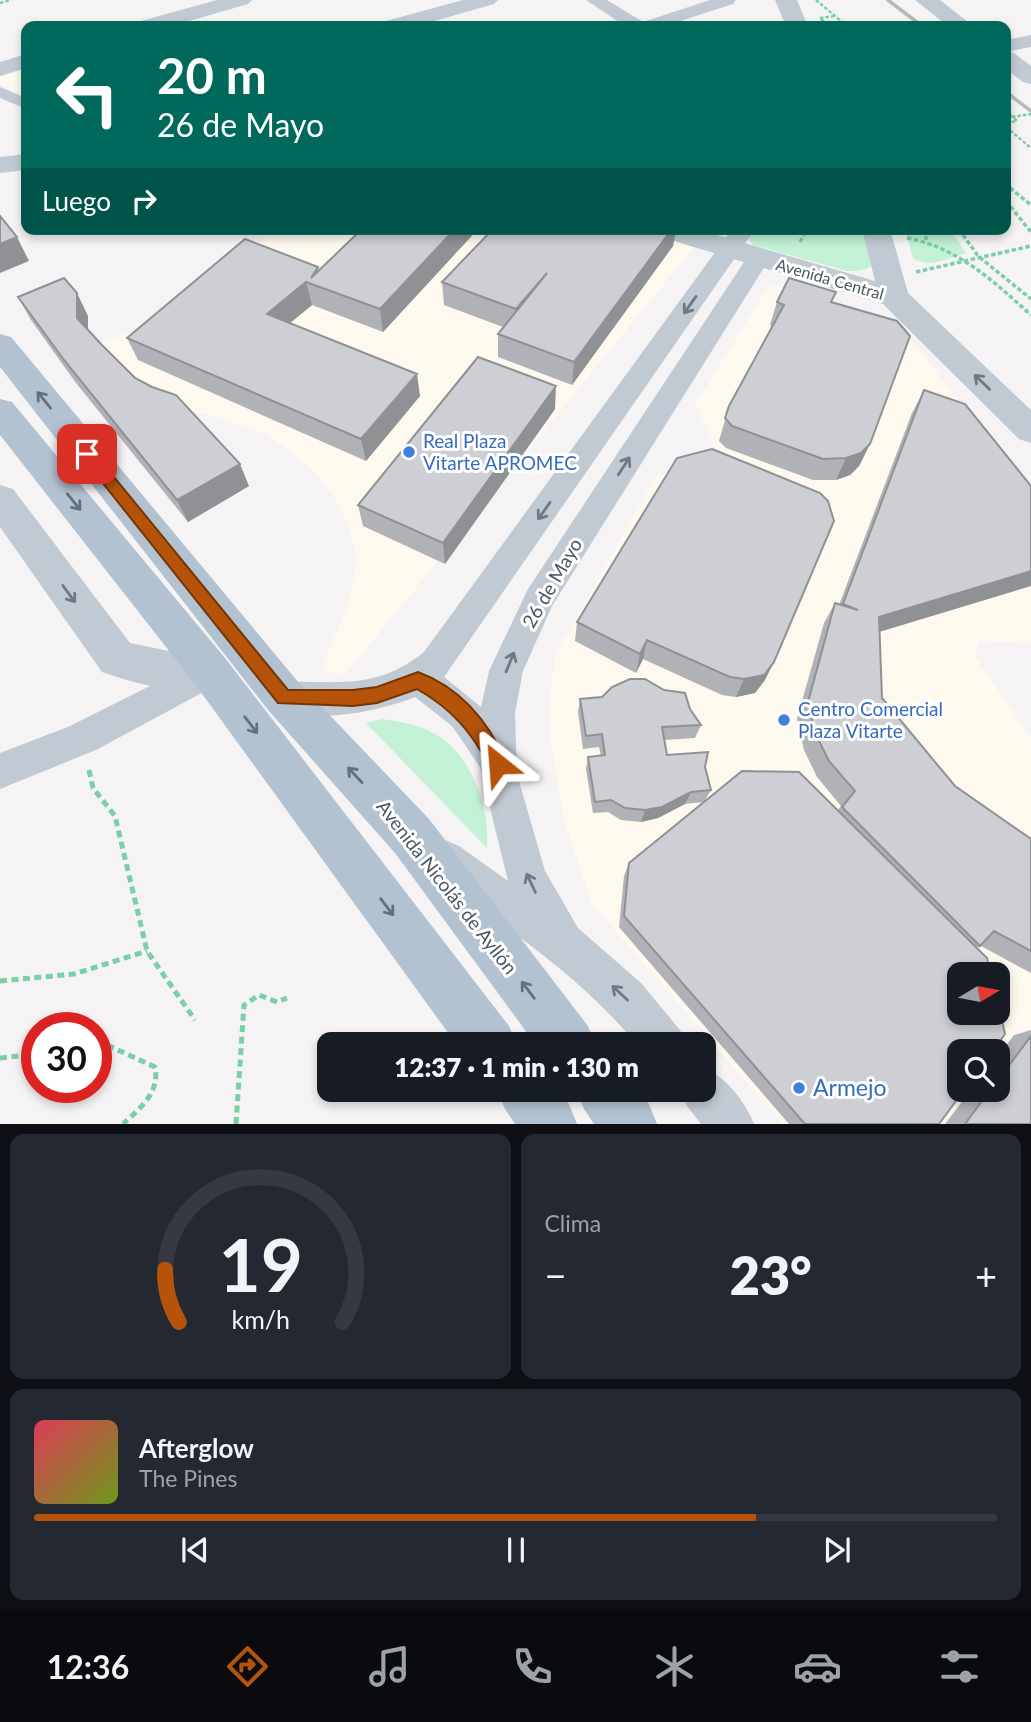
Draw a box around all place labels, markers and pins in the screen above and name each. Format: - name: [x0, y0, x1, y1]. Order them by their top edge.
- pin: [57, 424, 117, 484]
- place label: Real Plaza Vitarte APROMEC: [423, 429, 577, 474]
- marker: Real Plaza Vitarte APROMEC: [401, 444, 417, 460]
- place label: Centro Comercial Plaza Vitarte: [798, 697, 943, 742]
- marker: Centro Comercial Plaza Vitarte: [776, 712, 792, 728]
- place label: Armejo: [813, 1073, 887, 1101]
- marker: Armejo: [791, 1080, 807, 1096]

